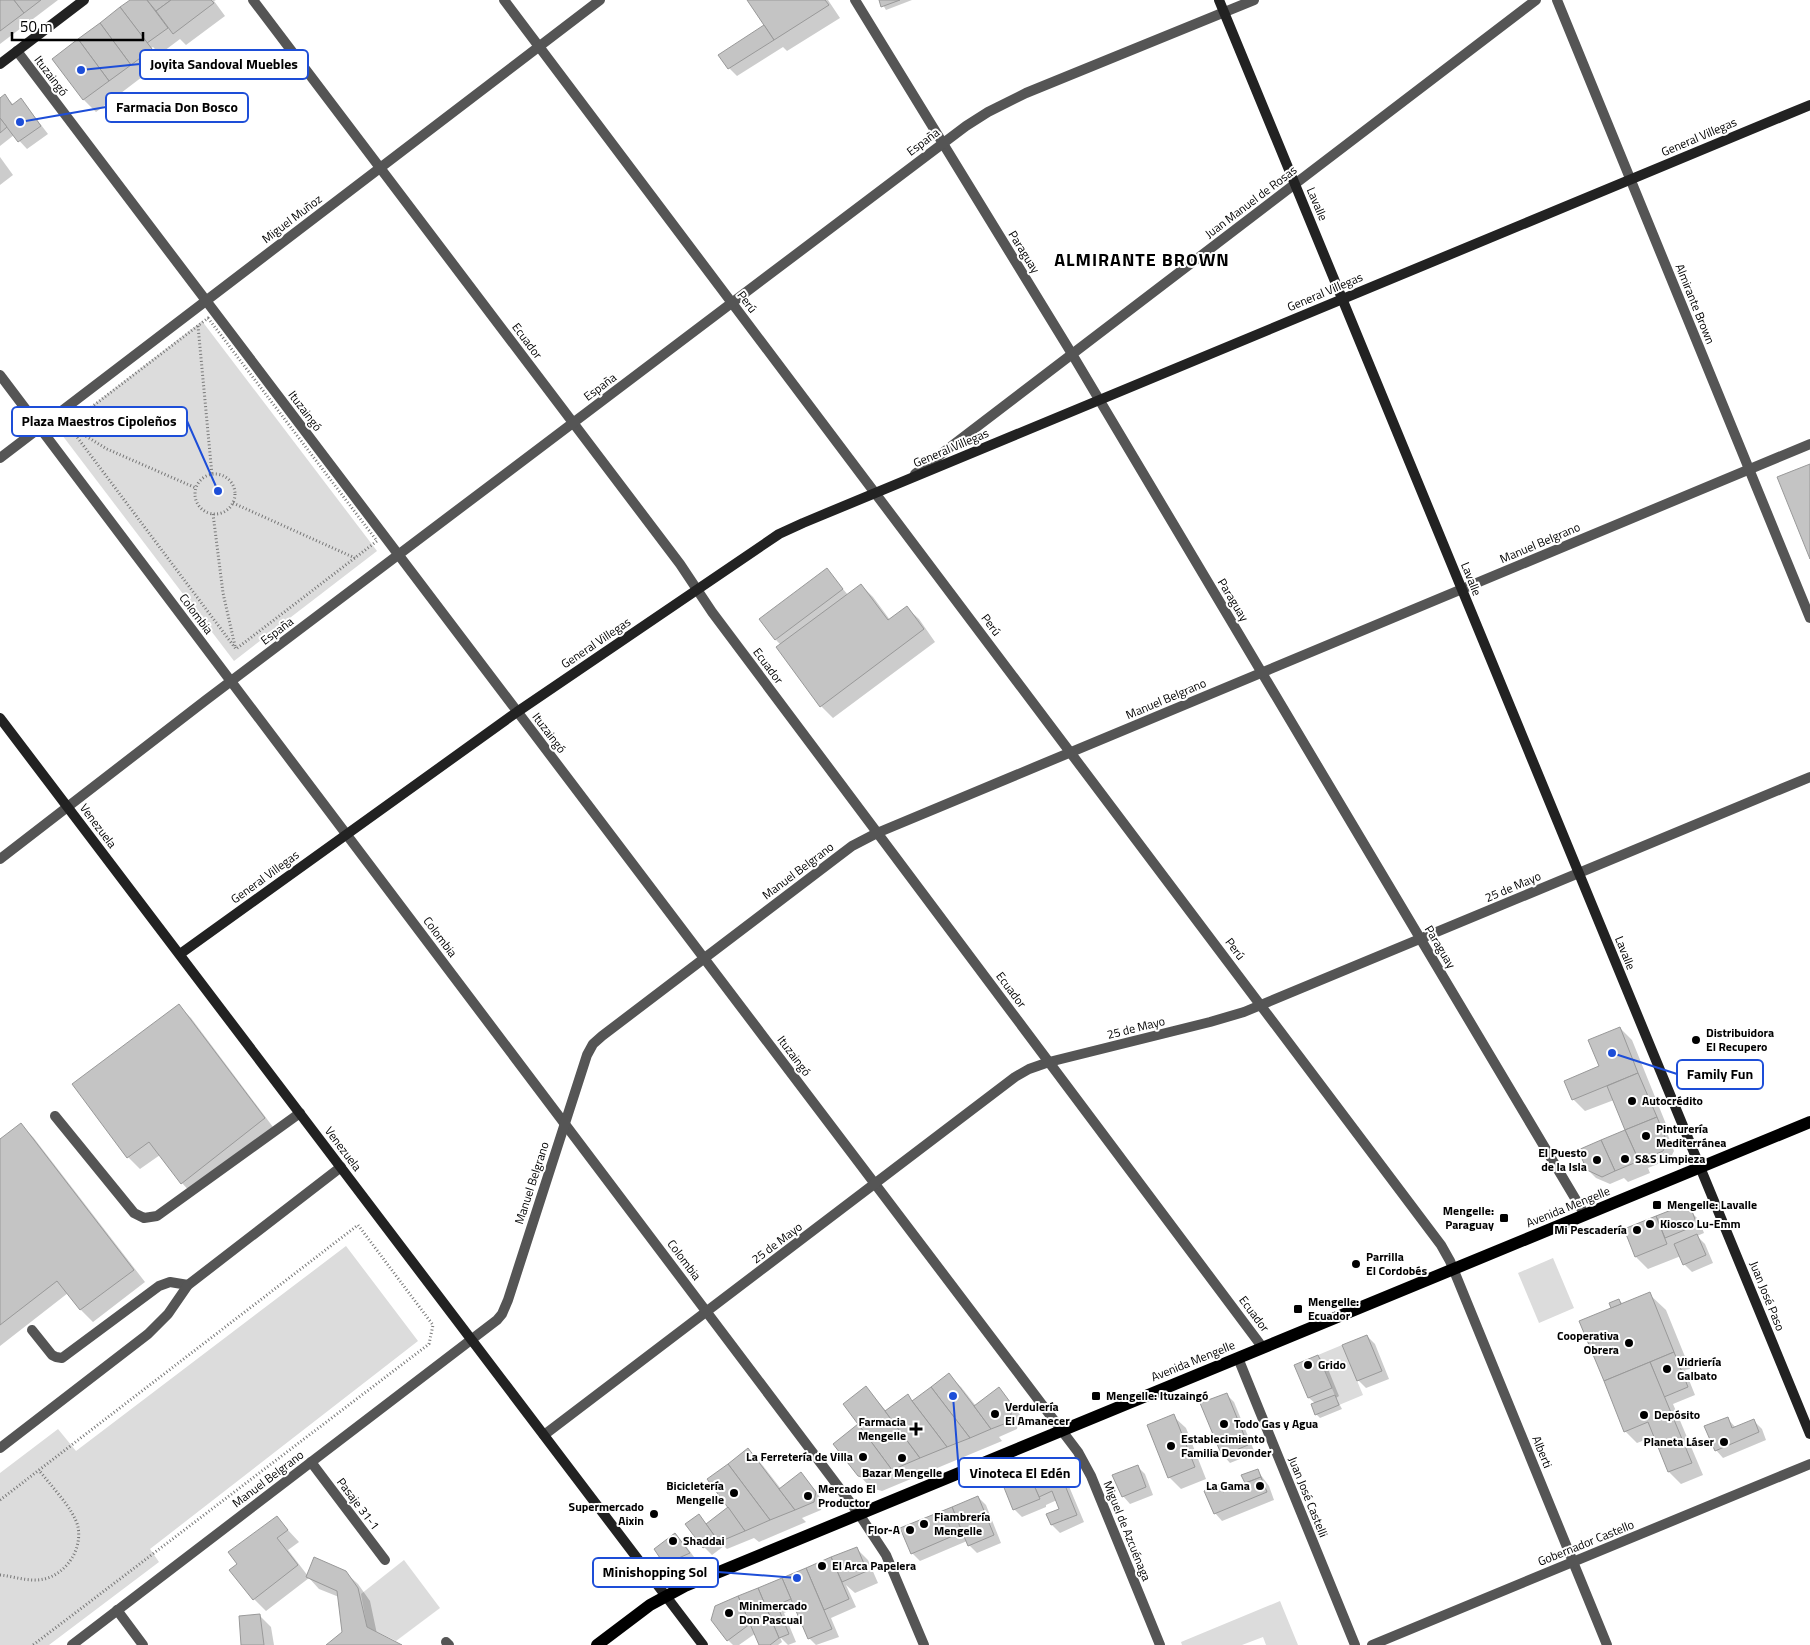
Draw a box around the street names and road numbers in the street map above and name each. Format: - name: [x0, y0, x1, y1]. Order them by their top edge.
- street label: Ituzaingó: [30, 51, 73, 100]
- street label: General Villegas: [1658, 112, 1740, 161]
- street label: España: [902, 123, 943, 160]
- street label: Juan Manuel de Rosas: [1201, 160, 1301, 243]
- street label: Lavalle: [1302, 184, 1333, 224]
- street label: Miguel Muñoz: [257, 190, 326, 248]
- street label: Paraguay: [1004, 227, 1045, 277]
- street label: Almirante Brown: [1671, 261, 1720, 347]
- street label: General Villegas: [1284, 267, 1366, 316]
- street label: Perú: [733, 287, 762, 317]
- street label: Ecuador: [507, 319, 547, 363]
- street label: España: [579, 368, 620, 405]
- street label: Ituzaingó: [284, 386, 327, 435]
- street label: General Villegas: [910, 423, 992, 472]
- street label: Manuel Belgrano: [1497, 517, 1583, 568]
- street label: Lavalle: [1456, 559, 1487, 599]
- street label: Paraguay: [1213, 574, 1254, 625]
- street label: Colombia: [175, 589, 218, 638]
- street label: Perú: [977, 610, 1006, 640]
- street label: España: [256, 612, 297, 649]
- street label: General Villegas: [557, 612, 635, 673]
- street label: Ecuador: [748, 644, 788, 688]
- street label: Manuel Belgrano: [1123, 673, 1209, 724]
- street label: Ituzaingó: [528, 708, 571, 757]
- street label: Venezuela: [75, 799, 122, 852]
- street label: Manuel Belgrano: [758, 837, 838, 904]
- street label: General Villegas: [227, 845, 303, 908]
- street label: 25 de Mayo: [1482, 866, 1544, 907]
- street label: Colombia: [419, 912, 462, 961]
- street label: Paraguay: [1420, 921, 1461, 972]
- street label: Lavalle: [1610, 933, 1641, 973]
- street label: Perú: [1221, 934, 1250, 964]
- street label: Ecuador: [991, 968, 1031, 1012]
- street label: 25 de Mayo: [1105, 1011, 1167, 1044]
- street label: Ituzaingó: [773, 1031, 816, 1080]
- street label: Venezuela: [320, 1122, 367, 1175]
- street label: Manuel Belgrano: [509, 1139, 554, 1227]
- street label: Avenida Mengelle: [1523, 1181, 1613, 1232]
- street label: 25 de Mayo: [747, 1217, 806, 1268]
- street label: Colombia: [663, 1235, 706, 1284]
- street label: Juan José Paso: [1745, 1258, 1790, 1334]
- street label: Ecuador: [1234, 1292, 1274, 1336]
- street label: Avenida Mengelle: [1148, 1335, 1238, 1386]
- street label: Alberti: [1527, 1433, 1558, 1471]
- street label: Manuel Belgrano: [228, 1445, 308, 1512]
- street label: Juan José Castelli: [1284, 1454, 1333, 1540]
- street label: Pasaje 31-1: [332, 1473, 384, 1534]
- street label: Miguel de Azcuénaga: [1099, 1478, 1156, 1584]
- street label: Gobernador Castello: [1535, 1515, 1637, 1571]

